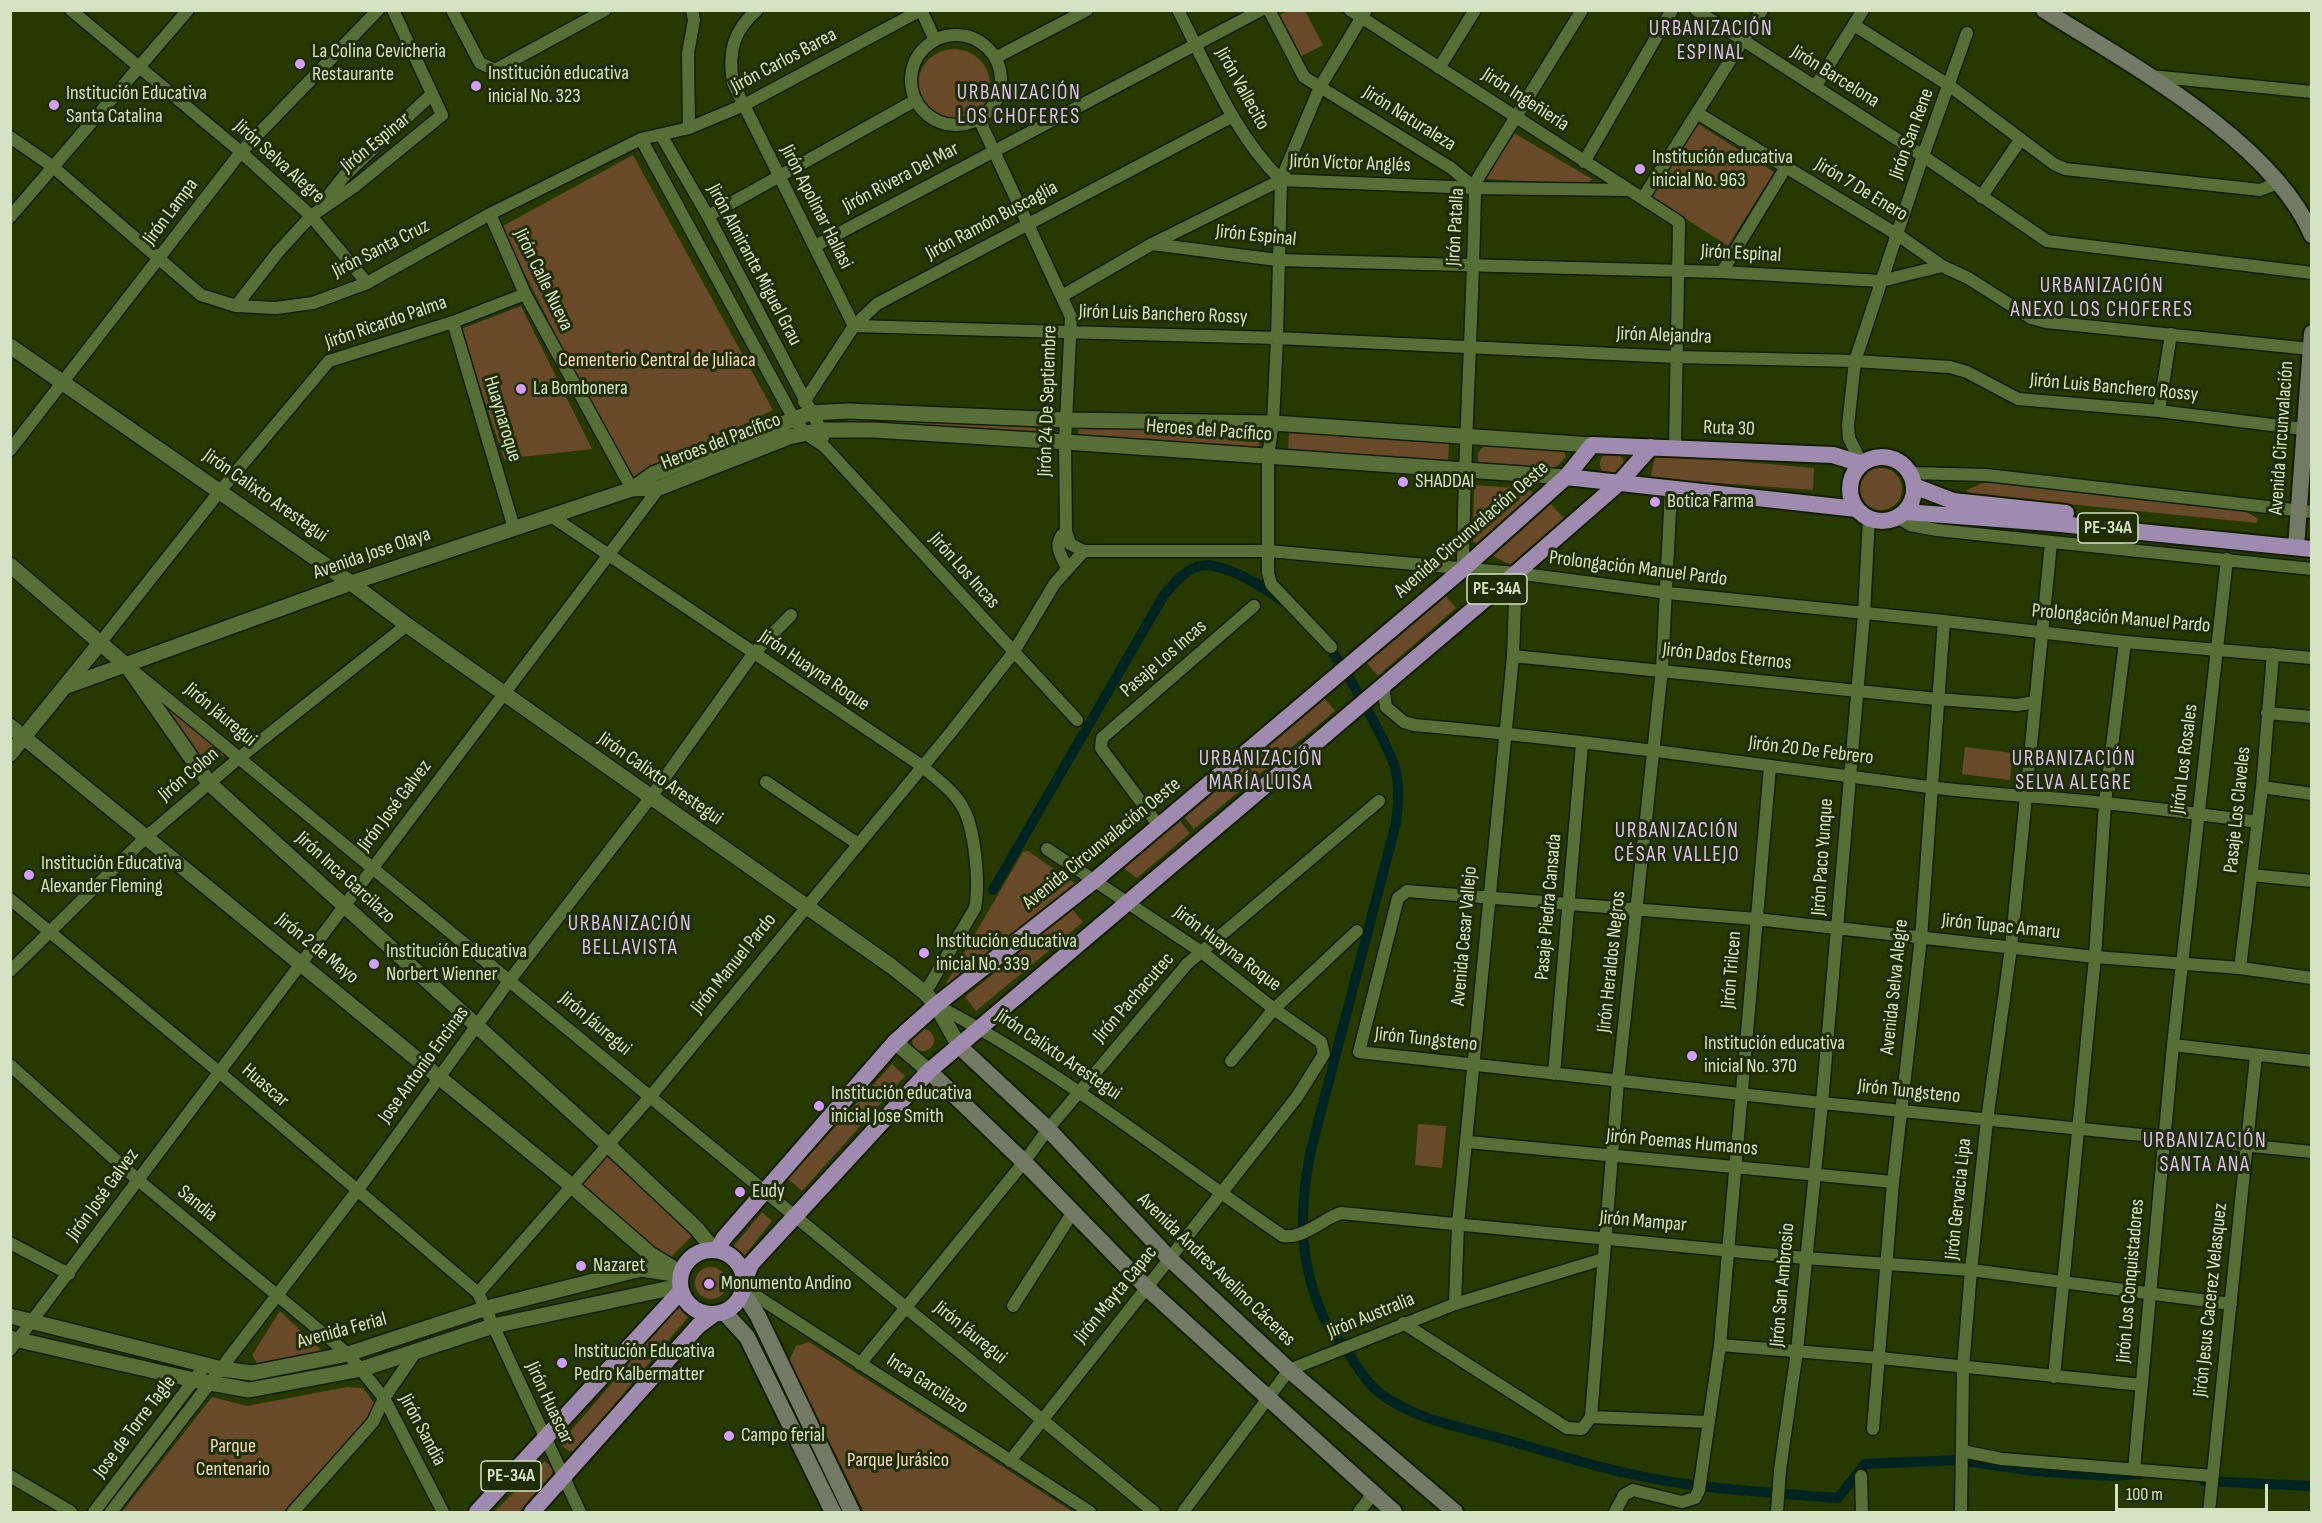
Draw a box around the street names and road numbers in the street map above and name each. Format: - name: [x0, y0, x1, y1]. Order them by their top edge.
- street label: Jirón Carlos Barea: [727, 23, 841, 99]
- street label: Jirón Barcelona: [1786, 40, 1884, 114]
- street label: Jirón Vallecito: [1209, 43, 1275, 135]
- street label: Jirón Ingeñiería: [1477, 63, 1573, 137]
- street label: Jirón Naturaleza: [1358, 81, 1460, 157]
- street label: Jirón San Rene: [1884, 85, 1940, 183]
- street label: Jirón Espinar: [336, 108, 416, 178]
- street label: Jirón Selva Alegre: [229, 115, 329, 209]
- street label: Jirón Rivera Del Mar: [839, 137, 963, 219]
- street label: Jirón Apolinar Hallasi: [774, 141, 858, 273]
- street label: Jirón Víctor Anglés: [1289, 150, 1411, 178]
- street label: Jirón 7 De Enero: [1810, 153, 1912, 227]
- street label: Jirón Lampa: [138, 174, 204, 250]
- street label: Jirón Ramón Buscaglia: [922, 176, 1062, 266]
- street label: Jirón Almirante Miguel Grau: [701, 180, 807, 350]
- street label: Jirón Patalla: [1442, 187, 1470, 267]
- street label: Jirón Santa Cruz: [328, 214, 434, 284]
- street label: Jirón Espinal: [1215, 220, 1297, 252]
- street label: Jirón Calle Nueva: [508, 225, 578, 335]
- street label: Jirón Espinal: [1700, 240, 1782, 268]
- street label: Jirón Ricardo Palma: [322, 291, 450, 355]
- street label: Jirón Luis Banchero Rossy: [1078, 300, 1248, 330]
- street label: Jirón Alejandra: [1616, 322, 1712, 350]
- street label: Jirón 24 De Septiembre: [1033, 325, 1063, 477]
- street label: Avenida Circunvalación: [2265, 360, 2299, 516]
- street label: Jirón Luis Banchero Rossy: [2029, 369, 2199, 407]
- street label: Huaynaroque: [478, 373, 526, 465]
- street label: Heroes del Pacífico: [658, 408, 784, 476]
- street label: Heroes del Pacífico: [1145, 415, 1273, 447]
- street label: Ruta 30: [1703, 416, 1755, 442]
- street label: Jirón Calixto Arestegui: [198, 444, 332, 548]
- street label: Avenida Circunvalación Oeste: [1390, 456, 1554, 604]
- road number: PE-34A: [2078, 513, 2138, 543]
- street label: Avenida Jose Olaya: [310, 523, 434, 585]
- street label: Jirón Los Incas: [924, 528, 1004, 614]
- street label: Prolongación Manuel Pardo: [1548, 546, 1728, 592]
- road number: PE-34A: [1467, 574, 1527, 604]
- street label: Prolongación Manuel Pardo: [2031, 599, 2211, 639]
- street label: Pasaje Los Incas: [1116, 615, 1212, 703]
- street label: Jirón Huayna Roque: [754, 625, 874, 717]
- street label: Jirón Dados Eternos: [1661, 638, 1793, 676]
- street label: Jirón Jáuregui: [179, 678, 261, 752]
- street label: Jirón Los Rosales: [2166, 703, 2204, 815]
- street label: Jirón Calixto Arestegui: [593, 727, 727, 831]
- street label: Jirón 20 De Febrero: [1747, 731, 1875, 771]
- street label: Jirón Colon: [154, 743, 224, 807]
- street label: Pasaje Los Claveles: [2219, 746, 2257, 874]
- street label: Jirón José Galvez: [353, 756, 437, 856]
- street label: Avenida Circunvalación Oeste: [1018, 773, 1186, 915]
- street label: Jirón Paco Yunque: [1807, 797, 1839, 917]
- street label: Jirón Inca Garcilazo: [290, 827, 400, 929]
- street label: Pasaje Piedra Cansada: [1531, 833, 1567, 981]
- street label: Avenida Cesar Vallejo: [1447, 865, 1483, 1007]
- street label: Jirón Heraldos Negros: [1593, 890, 1631, 1034]
- street label: Jirón Huayna Roque: [1168, 901, 1286, 997]
- street label: Jirón 2 de Mayo: [271, 908, 363, 990]
- street label: Jirón Manuel Pardo: [686, 909, 782, 1019]
- street label: Jirón Tupac Amaru: [1941, 909, 2061, 945]
- street label: Avenida Selva Alegre: [1876, 918, 1914, 1056]
- street label: Jirón Trilcen: [1717, 930, 1747, 1010]
- street label: Jirón Pachacutec: [1088, 948, 1180, 1048]
- street label: Jirón Jáuregui: [554, 987, 636, 1061]
- street label: Jose Antonio Encinas: [374, 1002, 474, 1128]
- street label: Jirón Calixto Arestegui: [991, 1004, 1125, 1106]
- street label: Jirón Tungsteno: [1374, 1023, 1478, 1057]
- street label: Huascar: [237, 1059, 293, 1113]
- street label: Jirón Tungsteno: [1857, 1075, 1961, 1109]
- street label: Jirón Poemas Humanos: [1605, 1124, 1759, 1162]
- street label: Jirón Gervacia Lipa: [1941, 1137, 1977, 1261]
- street label: Jirón José Galvez: [61, 1144, 145, 1246]
- street label: Sandia: [172, 1181, 222, 1227]
- street label: Avenida Andres Avelino Cáceres: [1132, 1188, 1300, 1352]
- street label: Jirón Los Conquistadores: [2112, 1198, 2150, 1364]
- street label: Jirón Jesus Cacerez Velasquez: [2189, 1202, 2233, 1398]
- street label: Jirón Mampar: [1598, 1206, 1688, 1238]
- street label: Jirón San Ambrosio: [1766, 1222, 1800, 1348]
- street label: Jirón Mayta Capac: [1069, 1241, 1163, 1349]
- street label: Jirón Australia: [1324, 1288, 1418, 1344]
- street label: Jirón Jáuregui: [929, 1296, 1011, 1370]
- street label: Avenida Ferial: [295, 1308, 389, 1354]
- street label: Inca Garcilazo: [882, 1349, 972, 1419]
- street label: Jirón Huascar: [520, 1358, 578, 1448]
- street label: Jose de Torre Tagle: [89, 1371, 181, 1483]
- street label: Jirón Sandia: [393, 1390, 451, 1470]
- road number: PE-34A: [481, 1461, 541, 1491]

